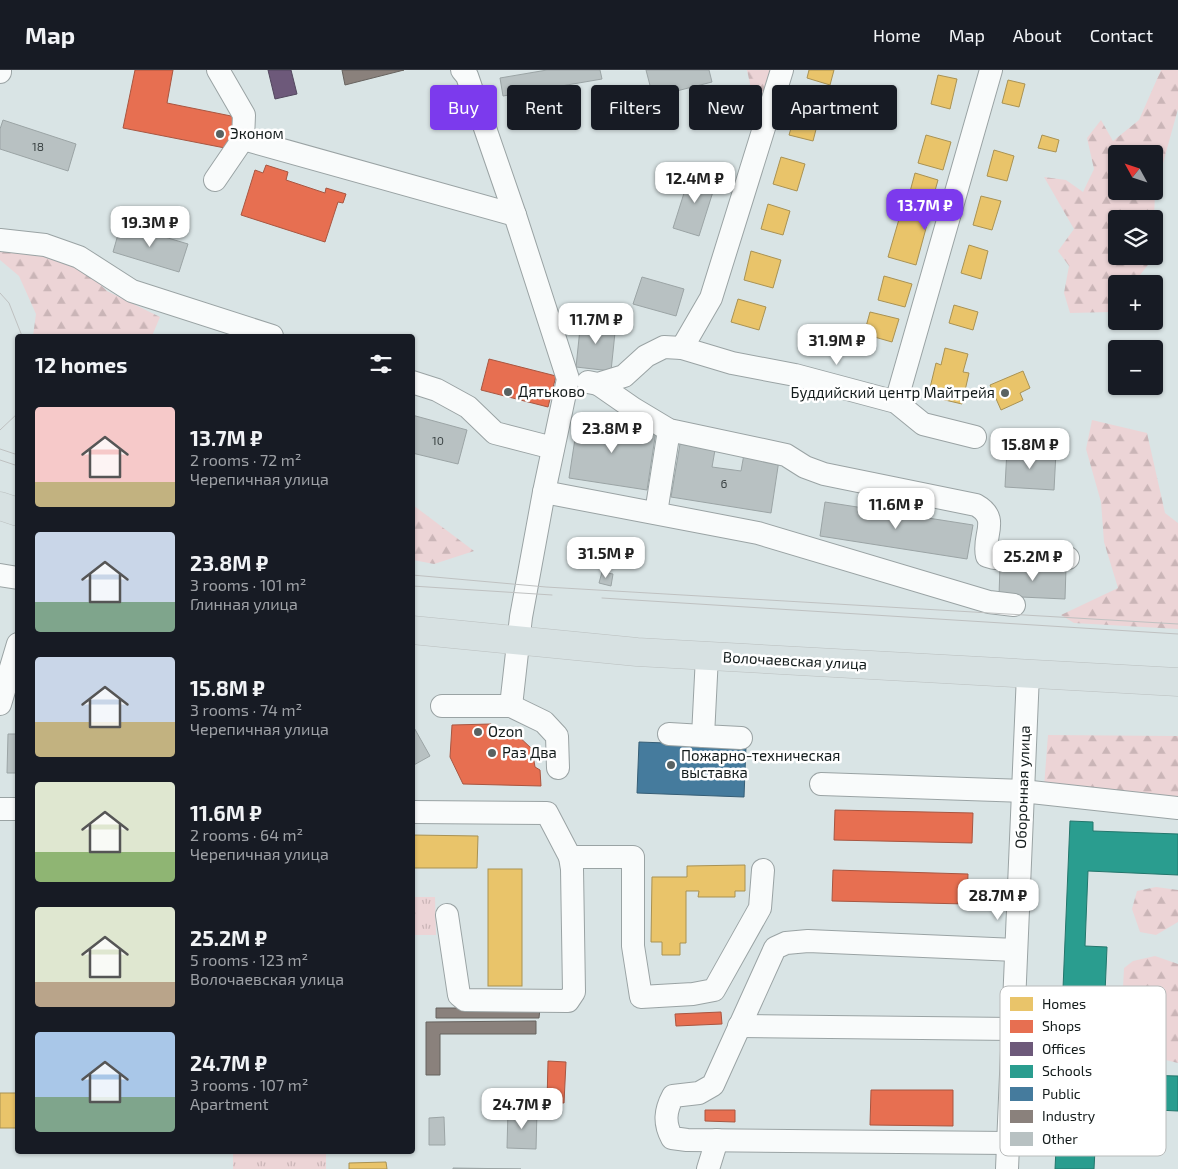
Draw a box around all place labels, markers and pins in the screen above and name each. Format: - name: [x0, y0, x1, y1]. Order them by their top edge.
- place label: Эконом: [230, 124, 284, 142]
- marker: Эконом: [214, 128, 226, 140]
- pin: 12.4M ₽: [649, 162, 741, 204]
- pin: 13.7M ₽: [879, 189, 971, 231]
- pin: 19.3M ₽: [104, 206, 196, 248]
- pin: 11.7M ₽: [550, 302, 642, 345]
- pin: 31.9M ₽: [791, 324, 883, 366]
- place label: Дятьково: [518, 382, 585, 400]
- place label: Буддийский центр Майтрейя: [791, 383, 995, 402]
- marker: Дятьково: [502, 386, 514, 398]
- marker: Буддийский центр Майтрейя: [999, 387, 1011, 399]
- pin: 23.8M ₽: [566, 412, 658, 454]
- pin: 15.8M ₽: [984, 428, 1076, 470]
- pin: 11.6M ₽: [850, 488, 942, 530]
- pin: 31.5M ₽: [560, 536, 652, 579]
- pin: 25.2M ₽: [987, 540, 1079, 582]
- place label: Ozon: [488, 722, 523, 740]
- marker: Ozon: [472, 726, 484, 738]
- place label: Раз Два: [502, 743, 557, 761]
- place label: Пожарно-техническая выставка: [681, 746, 840, 781]
- marker: Раз Два: [486, 747, 498, 759]
- marker: Пожарно-техническая выставка: [665, 759, 677, 771]
- pin: 28.7M ₽: [952, 878, 1044, 921]
- pin: 24.7M ₽: [476, 1088, 568, 1130]

